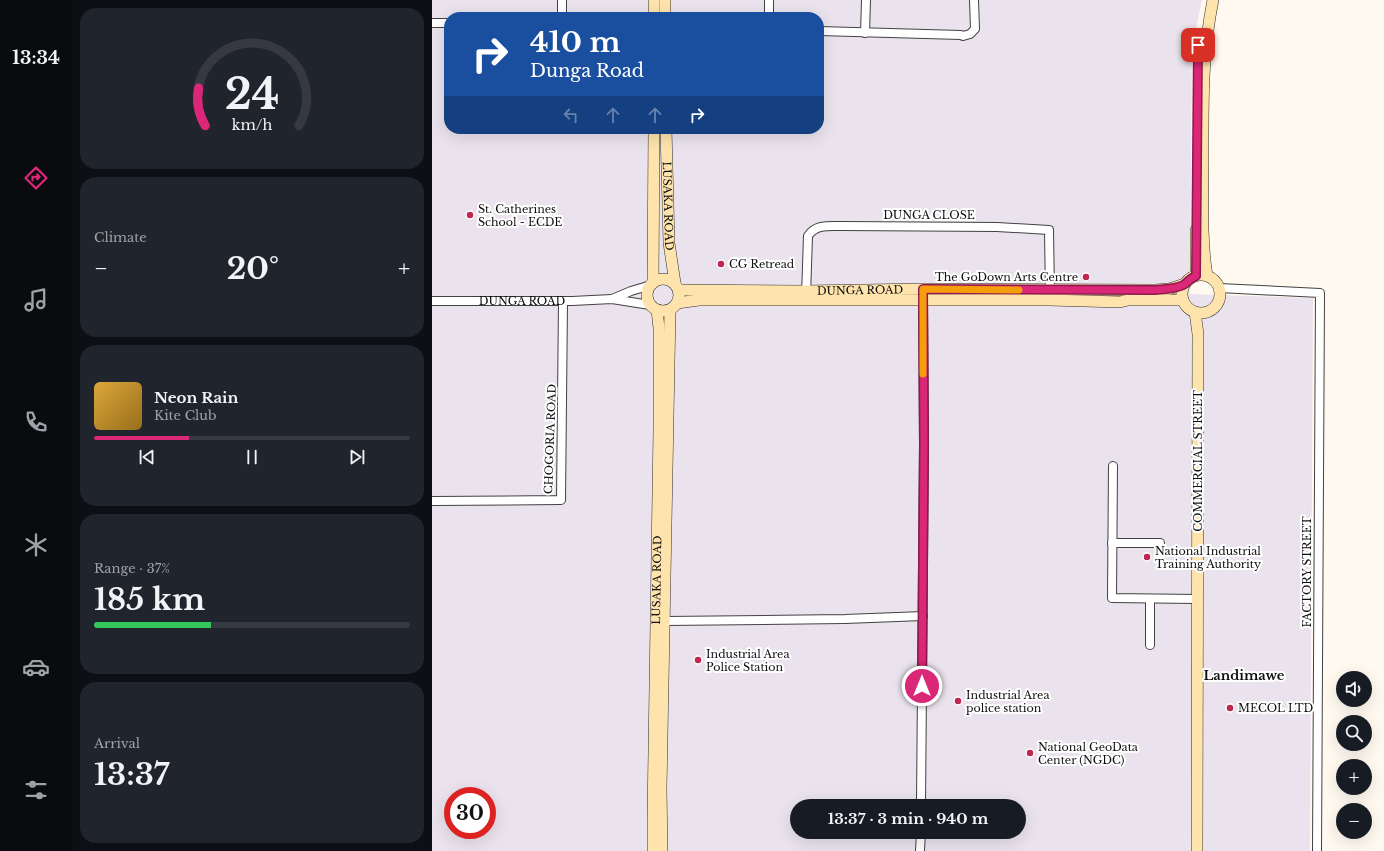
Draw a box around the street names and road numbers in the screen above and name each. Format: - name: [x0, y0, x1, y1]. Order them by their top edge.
- street label: LUSAKA ROAD: [660, 161, 677, 252]
- street label: DUNGA CLOSE: [883, 208, 975, 222]
- street label: DUNGA ROAD: [817, 282, 904, 298]
- street label: DUNGA ROAD: [479, 294, 565, 308]
- street label: CHOGORIA ROAD: [541, 383, 559, 494]
- street label: COMMERCIAL STREET: [1191, 390, 1205, 532]
- street label: FACTORY STREET: [1300, 516, 1314, 628]
- street label: LUSAKA ROAD: [649, 535, 664, 625]

